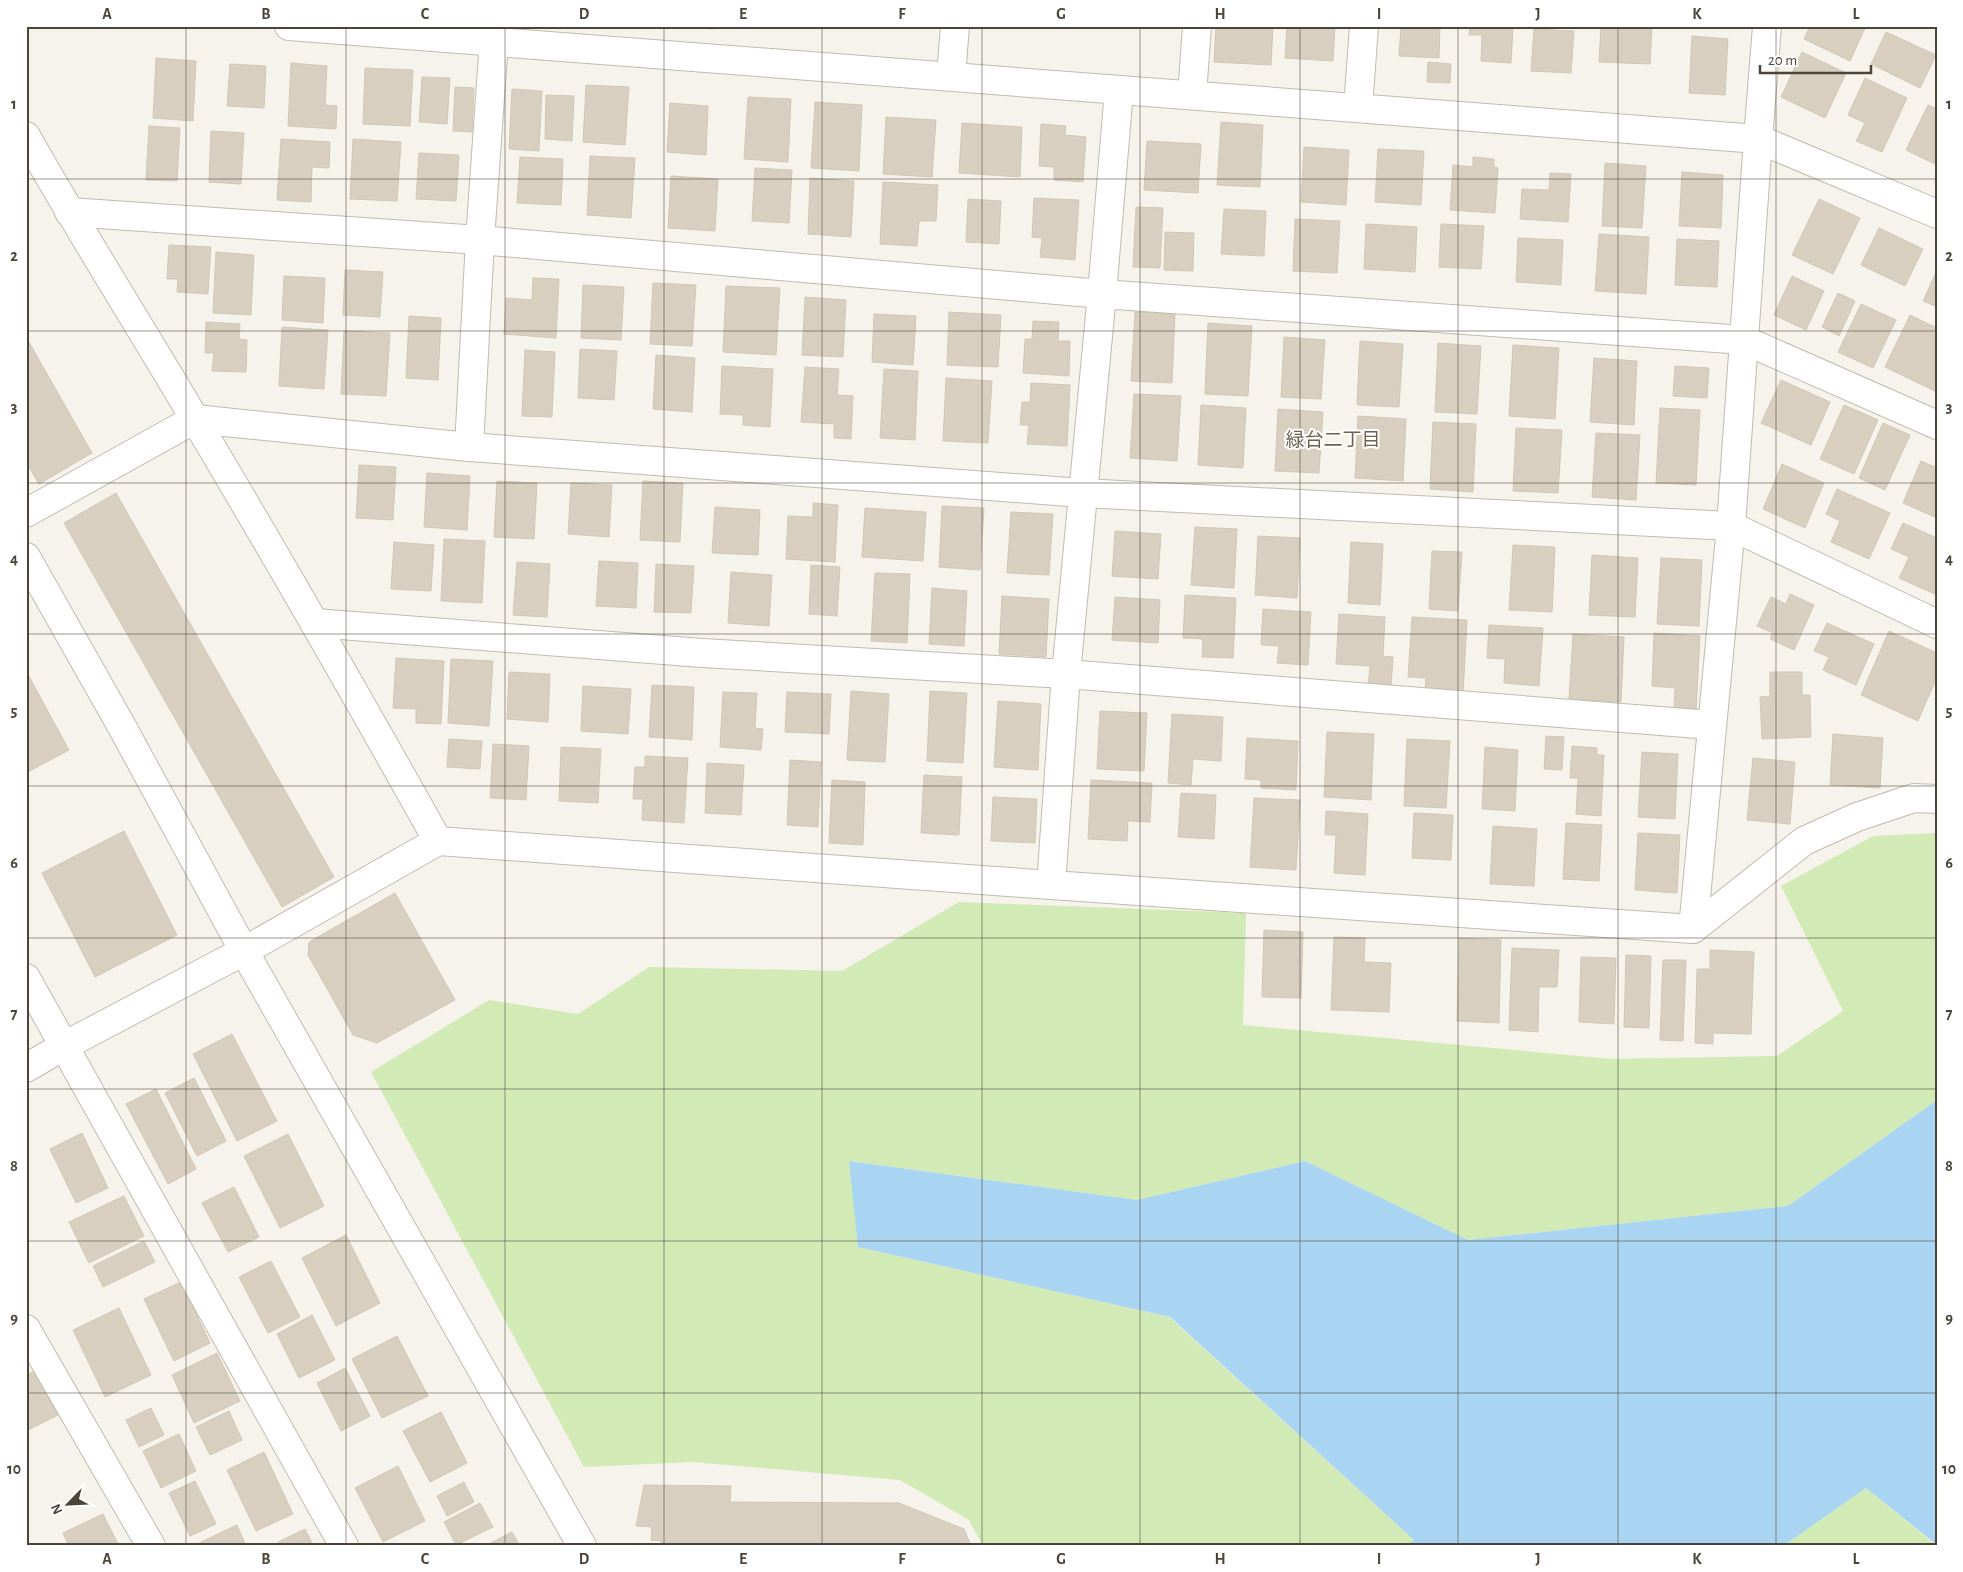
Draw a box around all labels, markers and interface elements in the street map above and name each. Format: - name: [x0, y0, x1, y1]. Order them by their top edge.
- text: A: [102, 6, 112, 22]
- text: B: [261, 6, 271, 22]
- text: C: [421, 6, 430, 22]
- text: D: [579, 6, 590, 22]
- text: E: [739, 6, 747, 22]
- text: F: [898, 6, 906, 22]
- text: G: [1056, 6, 1066, 22]
- text: H: [1214, 6, 1226, 22]
- text: I: [1377, 6, 1381, 22]
- text: J: [1535, 6, 1541, 22]
- text: K: [1692, 6, 1702, 22]
- text: L: [1853, 6, 1860, 22]
- scale bar: [1760, 42, 1872, 74]
- text: 20 m: [1768, 53, 1797, 68]
- text: 1: [11, 96, 17, 112]
- text: 1: [1946, 96, 1952, 112]
- text: 2: [10, 248, 18, 264]
- text: 2: [1945, 248, 1953, 264]
- text: 3: [11, 399, 18, 415]
- text: 3: [1946, 399, 1953, 415]
- district label: 緑台二丁目: [1285, 429, 1381, 450]
- text: 4: [10, 551, 18, 567]
- text: 4: [1945, 551, 1953, 567]
- text: 5: [11, 703, 18, 719]
- text: 5: [1946, 703, 1953, 719]
- text: 6: [10, 855, 18, 871]
- text: 6: [1945, 855, 1953, 871]
- text: 7: [11, 1006, 18, 1022]
- text: 7: [1946, 1006, 1953, 1022]
- text: 8: [10, 1158, 18, 1174]
- text: 8: [1945, 1158, 1953, 1174]
- text: 9: [10, 1310, 18, 1326]
- text: 9: [1945, 1310, 1953, 1326]
- text: 10: [7, 1461, 21, 1477]
- text: 10: [1942, 1461, 1956, 1477]
- north arrow: [42, 1480, 92, 1530]
- text: N: [49, 1502, 65, 1516]
- text: A: [102, 1551, 112, 1567]
- text: B: [261, 1551, 271, 1567]
- text: C: [421, 1551, 430, 1567]
- text: D: [579, 1551, 590, 1567]
- text: E: [739, 1551, 747, 1567]
- text: F: [898, 1551, 906, 1567]
- text: G: [1056, 1551, 1066, 1567]
- text: H: [1214, 1551, 1226, 1567]
- text: I: [1377, 1551, 1381, 1567]
- text: J: [1535, 1551, 1541, 1567]
- text: K: [1692, 1551, 1702, 1567]
- text: L: [1853, 1551, 1860, 1567]

